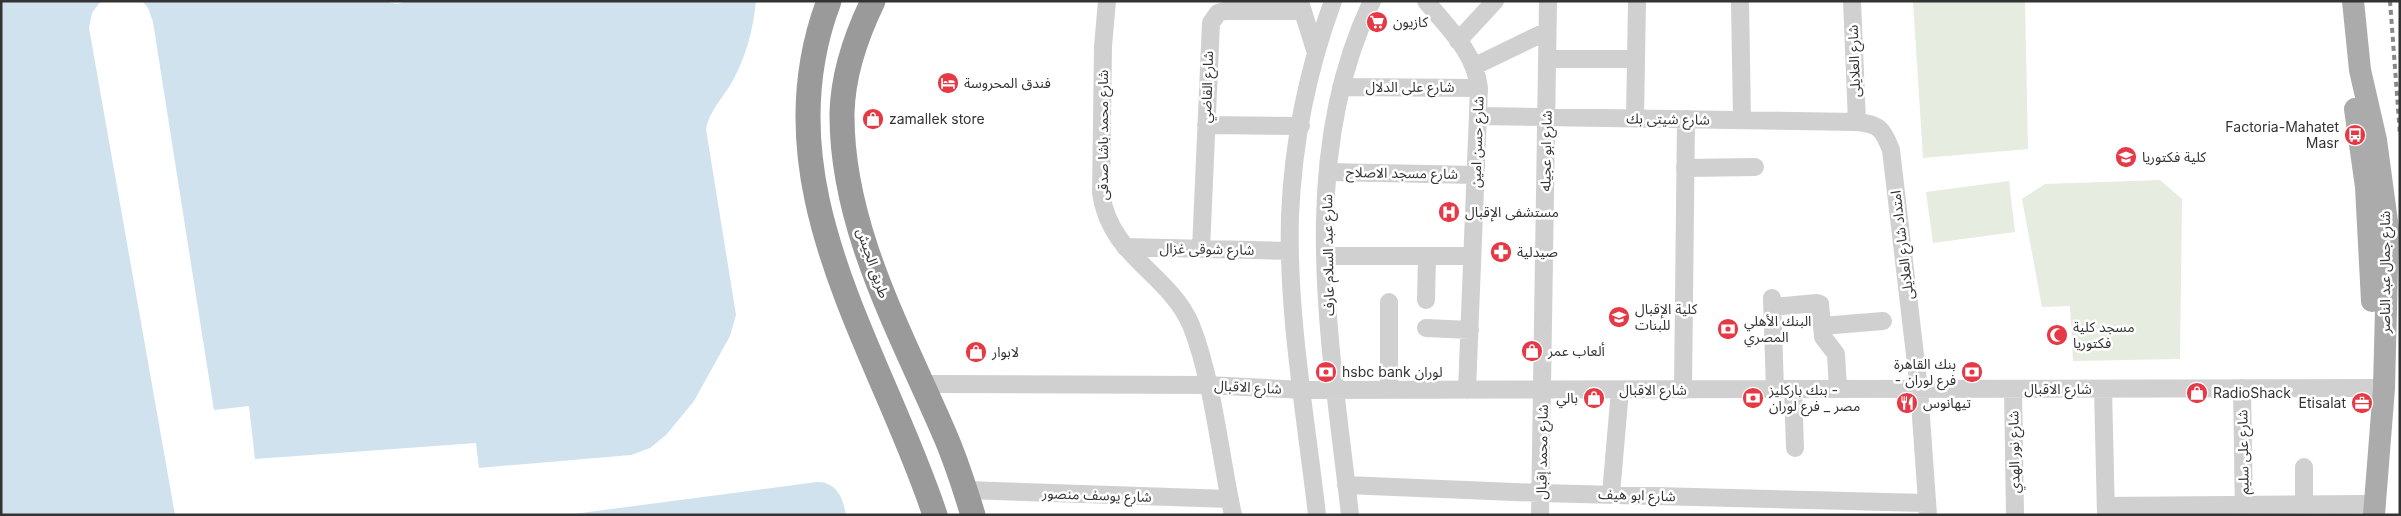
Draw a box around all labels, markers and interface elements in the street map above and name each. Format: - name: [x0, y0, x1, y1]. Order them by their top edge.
- supermarket icon: كازيون: [1365, 10, 1389, 34]
- place label: كازيون: [1393, 13, 1428, 31]
- street label: شارع العلايلى: [1844, 24, 1866, 98]
- street label: شارع القاضي: [1197, 51, 1220, 123]
- street label: شارع محمد باشا صدقى: [1094, 70, 1114, 200]
- hotel icon: فندق المحروسة: [936, 71, 960, 95]
- place label: فندق المحروسة: [964, 74, 1051, 92]
- street label: شارع على الدلال: [1365, 78, 1455, 98]
- street label: شارع حسن امين: [1466, 96, 1490, 188]
- shop icon: zamallek store: [861, 107, 885, 131]
- street label: شارع شيتى بك: [1626, 109, 1710, 131]
- place label: zamallek store: [889, 110, 985, 127]
- street label: شارع ابو عجيله: [1536, 110, 1558, 192]
- place label: Factoria-Mahatet Masr: [2225, 118, 2339, 151]
- bus stop icon: Factoria-Mahatet Masr: [2343, 123, 2367, 147]
- school or university icon: كلية فكتوريا: [2114, 145, 2138, 169]
- place label: كلية فكتوريا: [2142, 148, 2206, 166]
- street label: شارع مسجد الاصلاح: [1346, 163, 1458, 185]
- street label: امتداد شارع العلايلى: [1886, 189, 1920, 301]
- street label: شارع عبد السلام عارف: [1318, 194, 1340, 316]
- hospital icon: مستشفى الإقبال: [1437, 200, 1461, 224]
- place label: مستشفى الإقبال: [1465, 203, 1559, 222]
- street label: شارع جمال عبد الناصر: [2376, 211, 2396, 334]
- street label: طريق الجيش: [852, 226, 893, 301]
- street label: شارع شوقى غزال: [1160, 239, 1254, 261]
- pharmacy icon: صيدلية: [1489, 240, 1513, 264]
- place label: صيدلية: [1517, 243, 1558, 260]
- place label: كلية الإقبال للبنات: [1635, 300, 1698, 333]
- school or university icon: كلية الإقبال للبنات: [1607, 305, 1631, 329]
- place label: البنك الأهلي المصري: [1744, 312, 1811, 348]
- bank icon: البنك الأهلي المصري: [1716, 317, 1740, 341]
- place label: مسجد كلية فكتوريا: [2073, 318, 2135, 352]
- mosque icon: مسجد كلية فكتوريا: [2045, 323, 2069, 347]
- shop icon: ألعاب عمر: [1520, 339, 1544, 363]
- shop icon: لابوار: [964, 340, 988, 364]
- place label: ألعاب عمر: [1547, 342, 1605, 360]
- place label: لابوار: [991, 343, 1019, 361]
- place label: بنك القاهرة - فرع لوران: [1894, 355, 1956, 391]
- bank icon: hsbc bank لوران: [1314, 360, 1338, 384]
- bank icon: بنك القاهرة - فرع لوران: [1960, 360, 1984, 384]
- place label: hsbc bank لوران: [1342, 363, 1443, 381]
- street label: شارع الاقبال: [1214, 376, 1282, 400]
- street label: شارع الاقبال: [2024, 380, 2092, 400]
- street label: شارع الاقبال: [1619, 381, 1687, 401]
- place label: بنك باركليز - مصر _ فرع لوران: [1768, 381, 1860, 417]
- shop icon: RadioShack: [2185, 381, 2209, 405]
- place label: RadioShack: [2213, 384, 2291, 401]
- shop icon: بالي: [1582, 386, 1606, 410]
- bank icon: بنك باركليز - مصر _ فرع لوران: [1741, 386, 1765, 410]
- place label: بالي: [1556, 389, 1578, 409]
- restaurant icon: تيهانوس: [1895, 391, 1919, 415]
- office icon: Etisalat: [2350, 391, 2374, 415]
- place label: تيهانوس: [1923, 394, 1971, 412]
- place label: Etisalat: [2299, 394, 2346, 411]
- street label: شارع محمد إقبال: [1532, 404, 1554, 500]
- street label: شارع على سليم: [2233, 409, 2255, 495]
- street label: شارع نور الهدي: [2004, 410, 2026, 494]
- street label: شارع يوسف منصور: [1041, 484, 1152, 508]
- street label: شارع ابو هيف: [1598, 485, 1676, 507]

